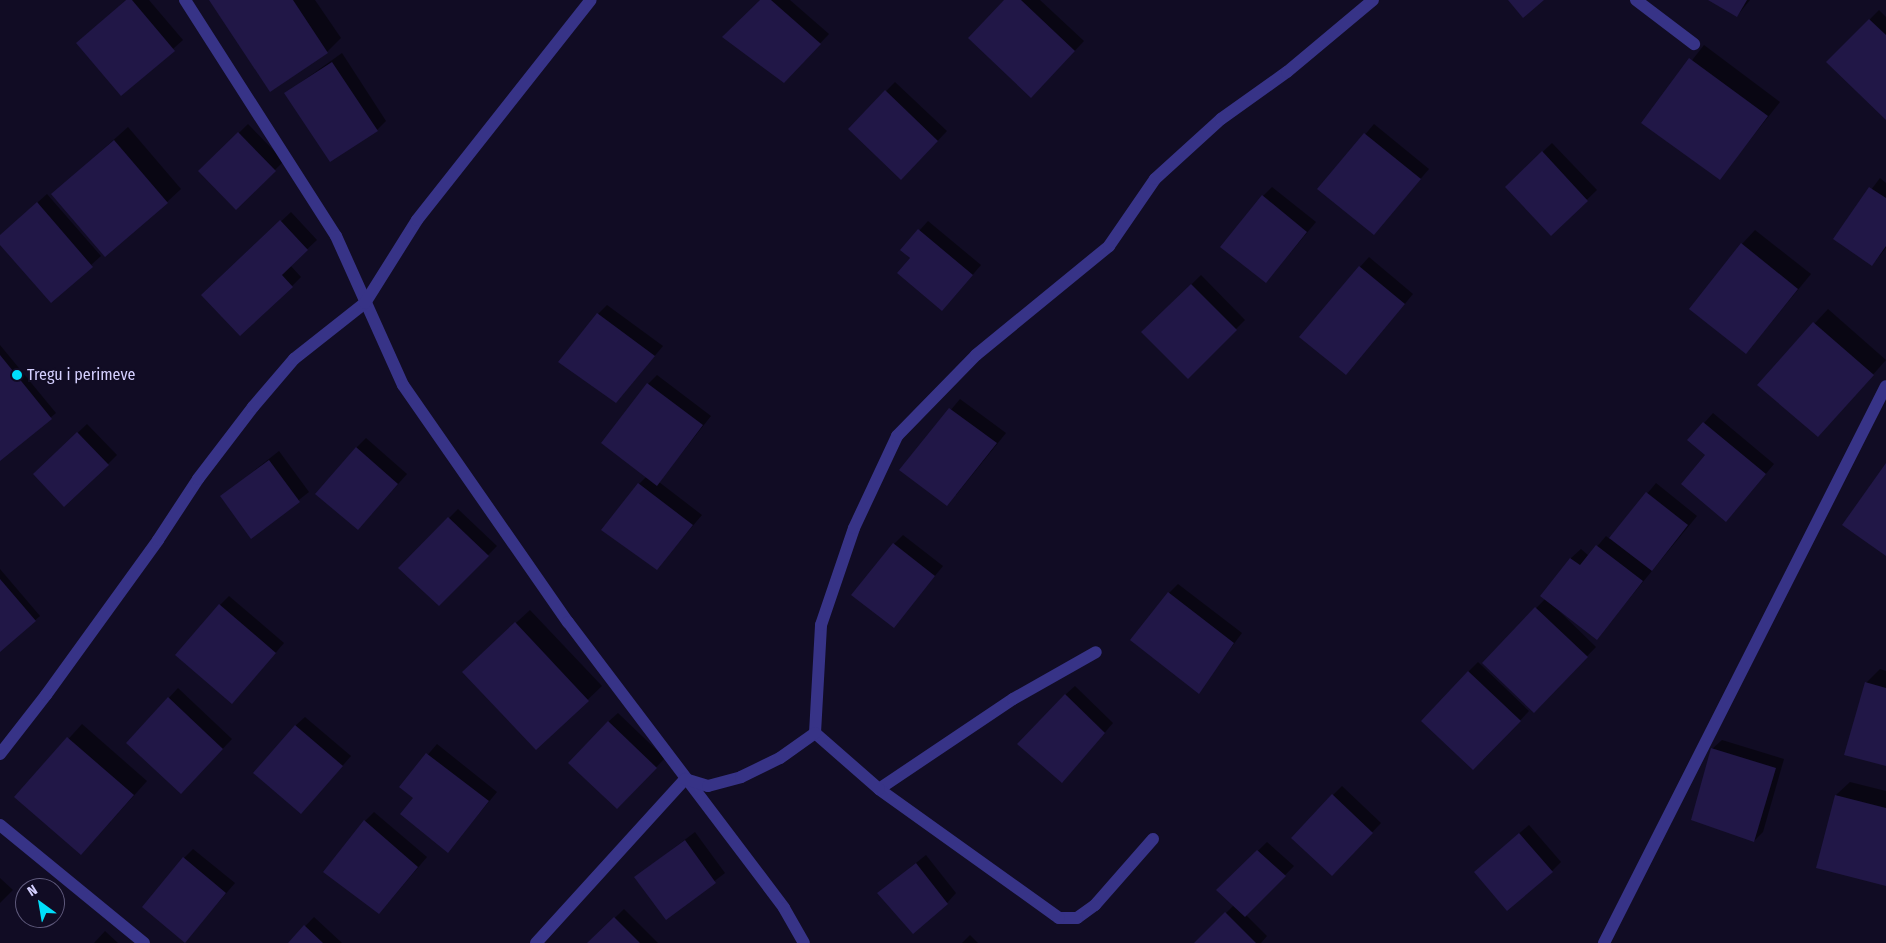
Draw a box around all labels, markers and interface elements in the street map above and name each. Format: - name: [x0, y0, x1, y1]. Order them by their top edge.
- place label: Tregu i perimeve: [27, 365, 135, 385]
- marker: Tregu i perimeve: [11, 369, 23, 381]
- north arrow: [15, 878, 65, 928]
- text: N: [24, 881, 40, 900]

